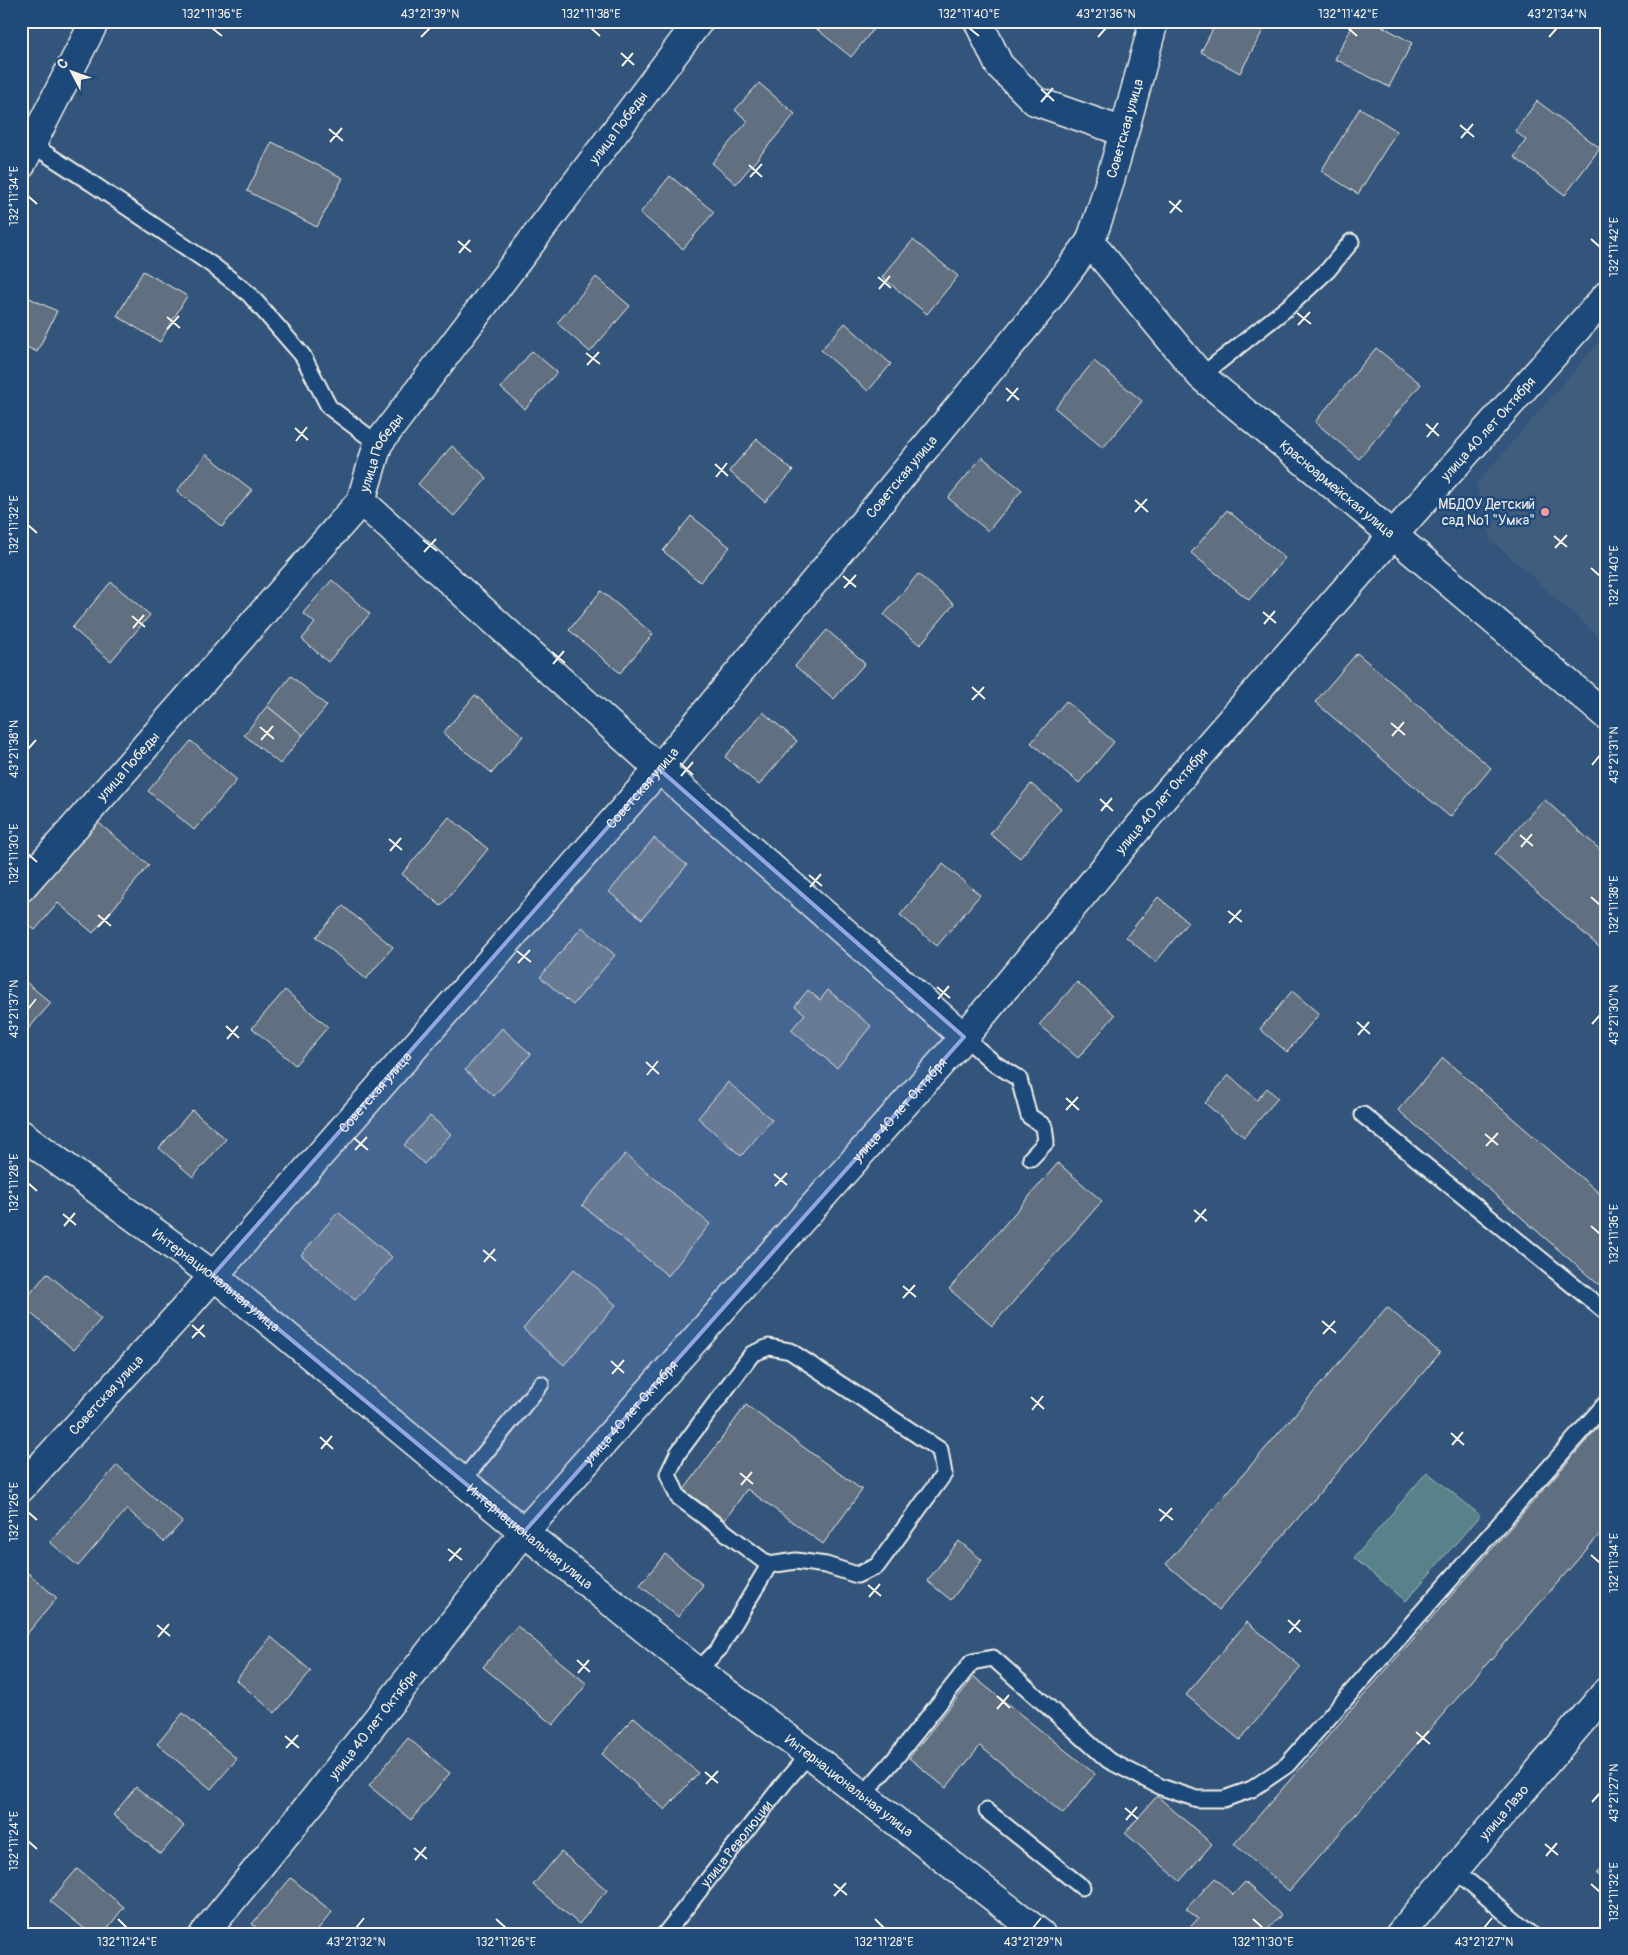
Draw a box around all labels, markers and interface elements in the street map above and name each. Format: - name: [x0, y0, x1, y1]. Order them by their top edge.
- text: 132°11'36"E: [182, 7, 242, 22]
- text: 43°21'39"N: [401, 7, 459, 22]
- text: 132°11'38"E: [562, 7, 620, 22]
- text: 132°11'40"E: [938, 7, 1000, 22]
- text: 43°21'36"N: [1076, 7, 1136, 22]
- text: 132°11'42"E: [1318, 7, 1378, 22]
- text: 43°21'34"N: [1527, 7, 1587, 22]
- north arrow: [48, 48, 98, 98]
- text: С: [53, 55, 72, 73]
- street label: Советская улица: [1103, 77, 1147, 180]
- street label: улица Победы: [585, 88, 651, 168]
- text: 132°11'34"E: [7, 166, 22, 226]
- text: 132°11'42"E: [1607, 217, 1622, 277]
- street label: улица 40 лет Октября: [1437, 373, 1539, 485]
- street label: улица Победы: [356, 410, 407, 495]
- street label: Советская улица: [862, 432, 941, 522]
- street label: Красноармейская улица: [1276, 437, 1398, 542]
- text: 132°11'32"E: [7, 495, 22, 555]
- place label: МБДОУ Детский сад №1 "Умка": [1438, 496, 1535, 529]
- marker: МБДОУ Детский сад №1 "Умка": [1539, 506, 1551, 518]
- text: 132°11'40"E: [1607, 545, 1622, 607]
- text: 43°21'38"N: [7, 720, 22, 778]
- text: 43°21'31"N: [1607, 726, 1622, 784]
- street label: улица Победы: [93, 729, 163, 805]
- street label: Советская улица: [603, 744, 682, 832]
- street label: улица 40 лет Октября: [1111, 745, 1212, 858]
- text: 132°11'30"E: [7, 823, 22, 885]
- text: 132°11'38"E: [1607, 876, 1622, 934]
- text: 43°21'37"N: [7, 980, 22, 1038]
- text: 43°21'30"N: [1607, 985, 1622, 1045]
- street label: Советская улица: [335, 1048, 416, 1137]
- street label: улица 40 лет Октября: [848, 1054, 951, 1166]
- text: 132°11'28"E: [7, 1154, 22, 1212]
- text: 132°11'36"E: [1607, 1204, 1622, 1264]
- street label: Интернациональная улица: [149, 1225, 283, 1336]
- street label: Советская улица: [66, 1352, 147, 1439]
- street label: улица 40 лет Октября: [579, 1357, 682, 1469]
- street label: Интернациональная улица: [463, 1480, 596, 1593]
- text: 132°11'26"E: [7, 1482, 22, 1542]
- text: 132°11'34"E: [1607, 1533, 1622, 1593]
- street label: улица 40 лет Октября: [325, 1667, 421, 1784]
- street label: Интернациональная улица: [781, 1731, 916, 1841]
- text: 43°21'27"N: [1607, 1764, 1622, 1822]
- street label: улица Лазо: [1475, 1781, 1533, 1844]
- street label: улица Революции: [697, 1797, 776, 1892]
- text: 132°11'24"E: [7, 1811, 22, 1871]
- text: 132°11'32"E: [1607, 1862, 1622, 1922]
- text: 132°11'24"E: [97, 1935, 157, 1950]
- text: 43°21'32"N: [326, 1935, 386, 1950]
- text: 132°11'26"E: [476, 1935, 536, 1950]
- text: 132°11'28"E: [855, 1935, 913, 1950]
- text: 43°21'29"N: [1004, 1935, 1062, 1950]
- text: 132°11'30"E: [1232, 1935, 1294, 1950]
- text: 43°21'27"N: [1455, 1935, 1513, 1950]

